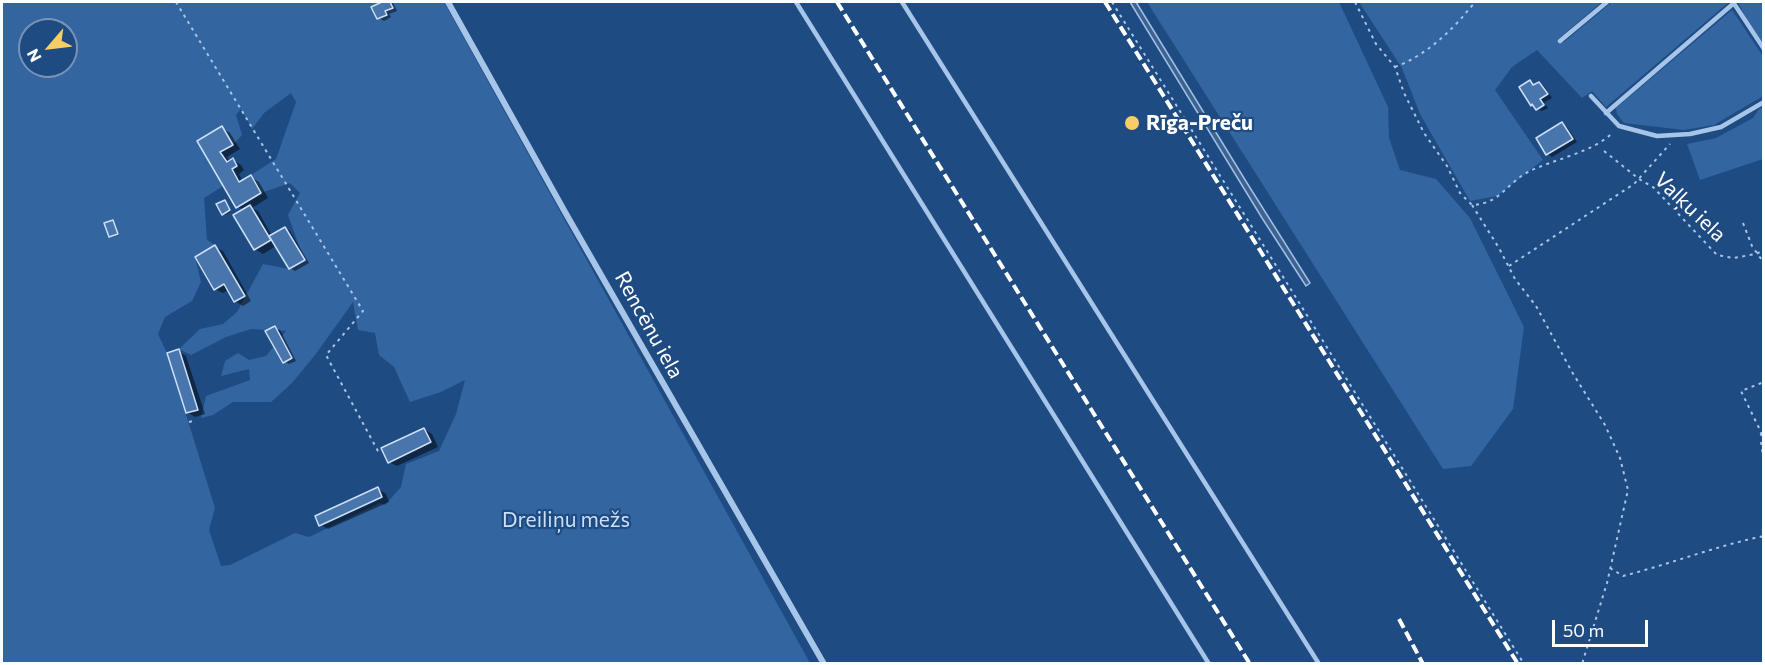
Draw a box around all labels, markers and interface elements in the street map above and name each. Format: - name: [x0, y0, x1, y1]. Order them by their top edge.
- north arrow: [18, 18, 78, 78]
- text: N: [22, 46, 45, 66]
- place label: Rīga-Preču: [1146, 110, 1253, 136]
- marker: Rīga-Preču: [1123, 114, 1141, 132]
- street label: Valķu iela: [1649, 167, 1731, 247]
- street label: Rencēnu iela: [609, 267, 689, 383]
- park label: Dreiliņu mežs: [502, 507, 630, 533]
- scale bar: [1555, 608, 1651, 646]
- text: 50 m: [1563, 619, 1604, 641]

